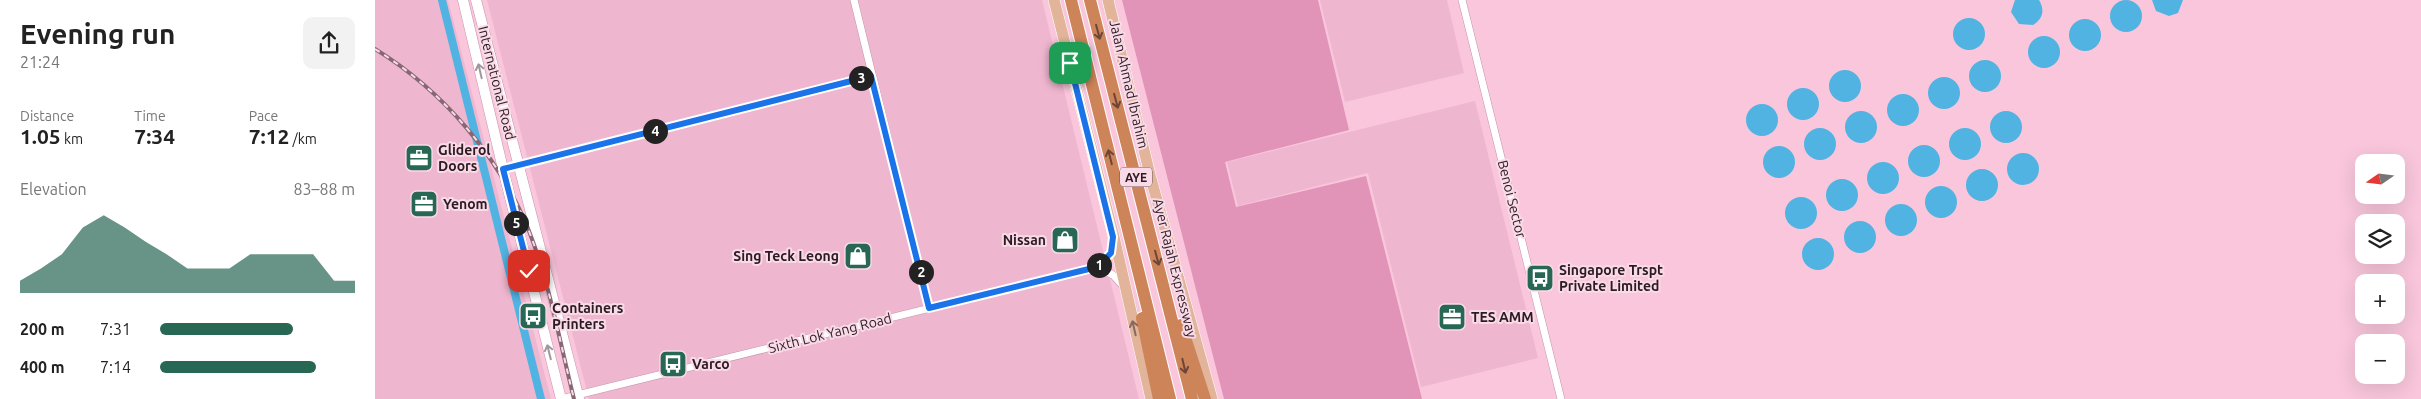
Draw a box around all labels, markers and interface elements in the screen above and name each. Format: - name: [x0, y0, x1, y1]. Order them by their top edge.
- button: share: [303, 17, 355, 69]
- text: Evening run: [20, 18, 175, 49]
- street label: Jalan Ahmad Ibrahim: [1106, 18, 1152, 150]
- one-way arrow: [1094, 23, 1104, 39]
- street label: International Road: [475, 24, 519, 142]
- pin: [1049, 42, 1091, 84]
- icon: arrive: [1056, 49, 1084, 77]
- text: 21:24: [20, 53, 60, 71]
- one-way arrow: [475, 64, 484, 80]
- pin: 3: [849, 66, 873, 90]
- text: 3: [858, 70, 865, 86]
- one-way arrow: [1112, 92, 1122, 108]
- text: Distance: [20, 108, 74, 124]
- text: Time: [134, 108, 166, 124]
- text: Pace: [249, 108, 278, 124]
- pin: 4: [643, 118, 667, 144]
- text: 4: [652, 123, 659, 139]
- text: 1.05: [20, 124, 61, 148]
- text: 7:34: [134, 124, 175, 148]
- text: 7:12: [249, 124, 289, 148]
- text: km: [61, 131, 83, 147]
- text: /km: [289, 131, 317, 147]
- place label: Gliderol Doors: [438, 142, 491, 174]
- office icon: Gliderol Doors: [404, 143, 434, 173]
- one-way arrow: [1105, 150, 1114, 166]
- north arrow: [2355, 154, 2405, 204]
- map controls: [2355, 154, 2405, 384]
- street label: Benoi Sector: [1495, 158, 1530, 240]
- road number: AYE: [1120, 168, 1152, 186]
- text: Elevation: [20, 180, 87, 198]
- text: 83–88 m: [293, 180, 355, 198]
- office icon: Yenom: [409, 189, 439, 219]
- place label: Yenom: [443, 196, 488, 212]
- street label: Ayer Rajah Expressway: [1150, 197, 1200, 340]
- pin: 5: [503, 210, 529, 236]
- button: layers: [2355, 214, 2405, 264]
- text: 5: [513, 215, 520, 231]
- shop icon: Nissan: [1050, 225, 1080, 255]
- place label: Nissan: [1003, 232, 1046, 248]
- shop icon: Sing Teck Leong: [843, 241, 873, 271]
- place label: Sing Teck Leong: [733, 248, 839, 264]
- pin: [508, 250, 550, 292]
- one-way arrow: [1153, 250, 1162, 266]
- pin: 1: [1087, 252, 1111, 278]
- icon: check: [515, 257, 543, 285]
- text: 1: [1096, 257, 1103, 273]
- pin: 2: [909, 260, 933, 284]
- place label: Singapore Trspt Private Limited: [1559, 262, 1663, 294]
- bus stop icon: Singapore Trspt Private Limited: [1525, 263, 1555, 293]
- text: 2: [918, 264, 925, 280]
- button: +: [2355, 274, 2405, 324]
- place label: Containers Printers: [552, 300, 624, 332]
- bus stop icon: Containers Printers: [518, 301, 548, 331]
- office icon: TES AMM: [1437, 302, 1467, 332]
- place label: TES AMM: [1471, 309, 1534, 325]
- street label: Sixth Lok Yang Road: [767, 310, 893, 356]
- text: 200 m: [20, 320, 65, 338]
- text: 7:31: [100, 320, 131, 338]
- one-way arrow: [1129, 321, 1138, 337]
- button: −: [2355, 334, 2405, 384]
- one-way arrow: [544, 344, 553, 360]
- bus stop icon: Varco: [658, 349, 688, 379]
- place label: Varco: [692, 356, 730, 372]
- one-way arrow: [1180, 357, 1189, 373]
- text: 400 m: [20, 358, 65, 376]
- text: 7:14: [100, 358, 131, 376]

